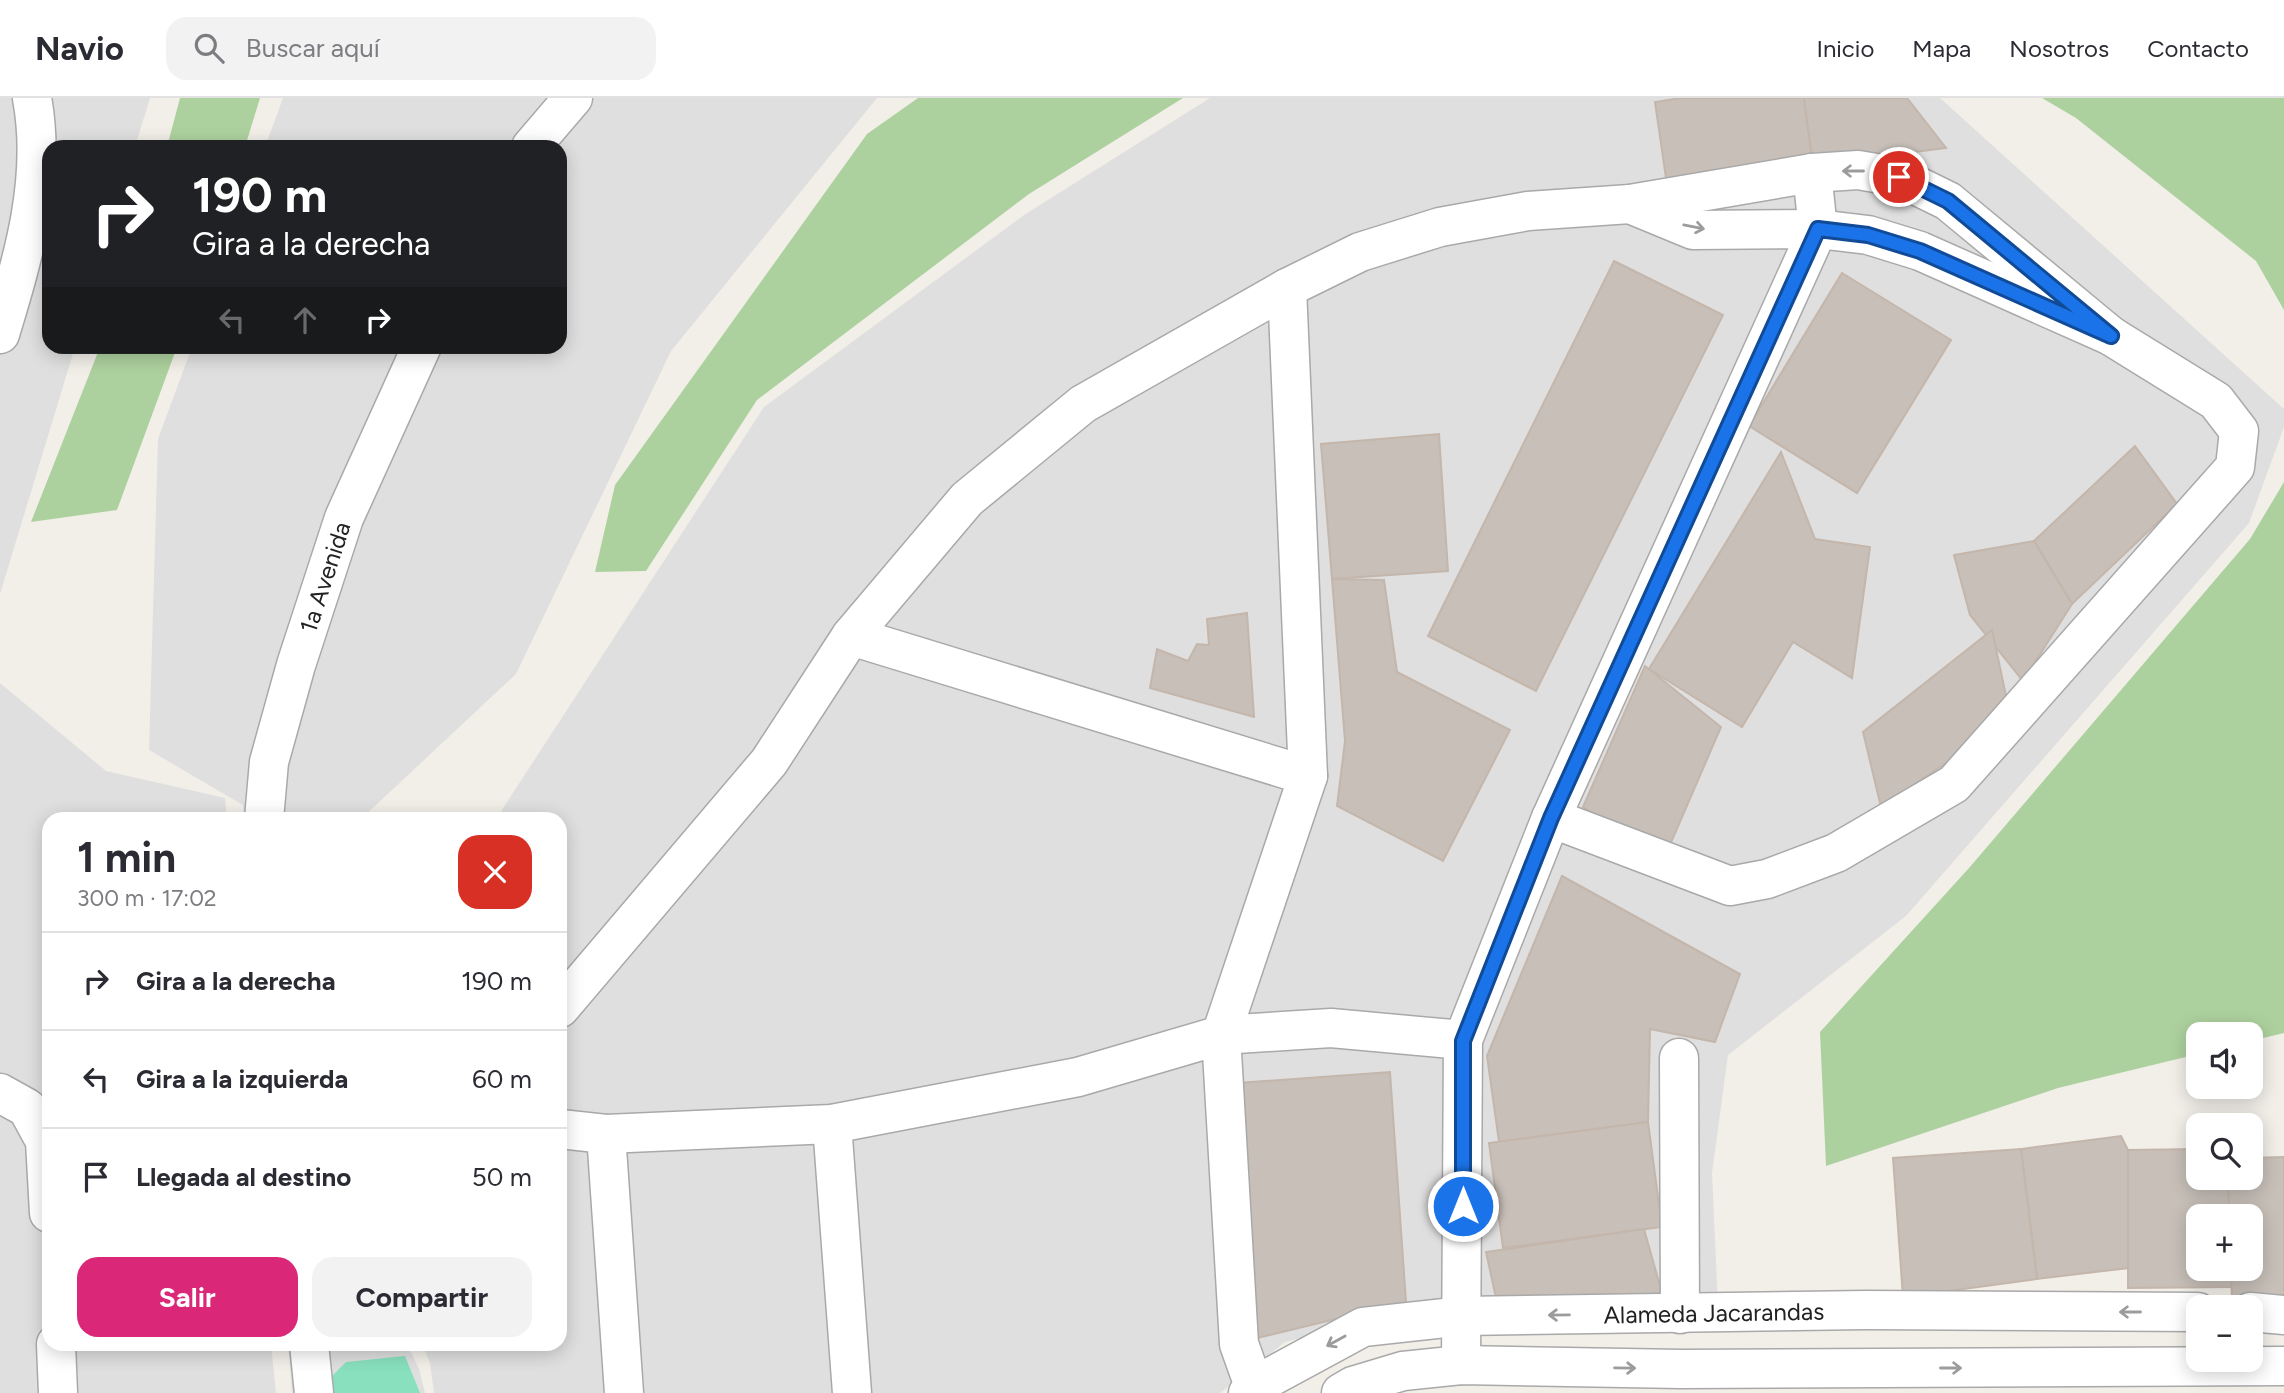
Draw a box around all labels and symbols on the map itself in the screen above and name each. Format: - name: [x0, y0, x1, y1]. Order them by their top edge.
- pin: [1869, 147, 1929, 207]
- one-way arrow: [1841, 164, 1864, 178]
- one-way arrow: [1682, 222, 1704, 235]
- street label: 1a Avenida: [293, 518, 357, 636]
- position arrow: [1426, 1169, 1500, 1243]
- street label: Alameda Jacarandas: [1603, 1297, 1825, 1329]
- one-way arrow: [2119, 1305, 2142, 1319]
- one-way arrow: [1548, 1308, 1571, 1322]
- one-way arrow: [1326, 1335, 1347, 1349]
- one-way arrow: [1613, 1361, 1636, 1374]
- one-way arrow: [1939, 1361, 1962, 1374]

